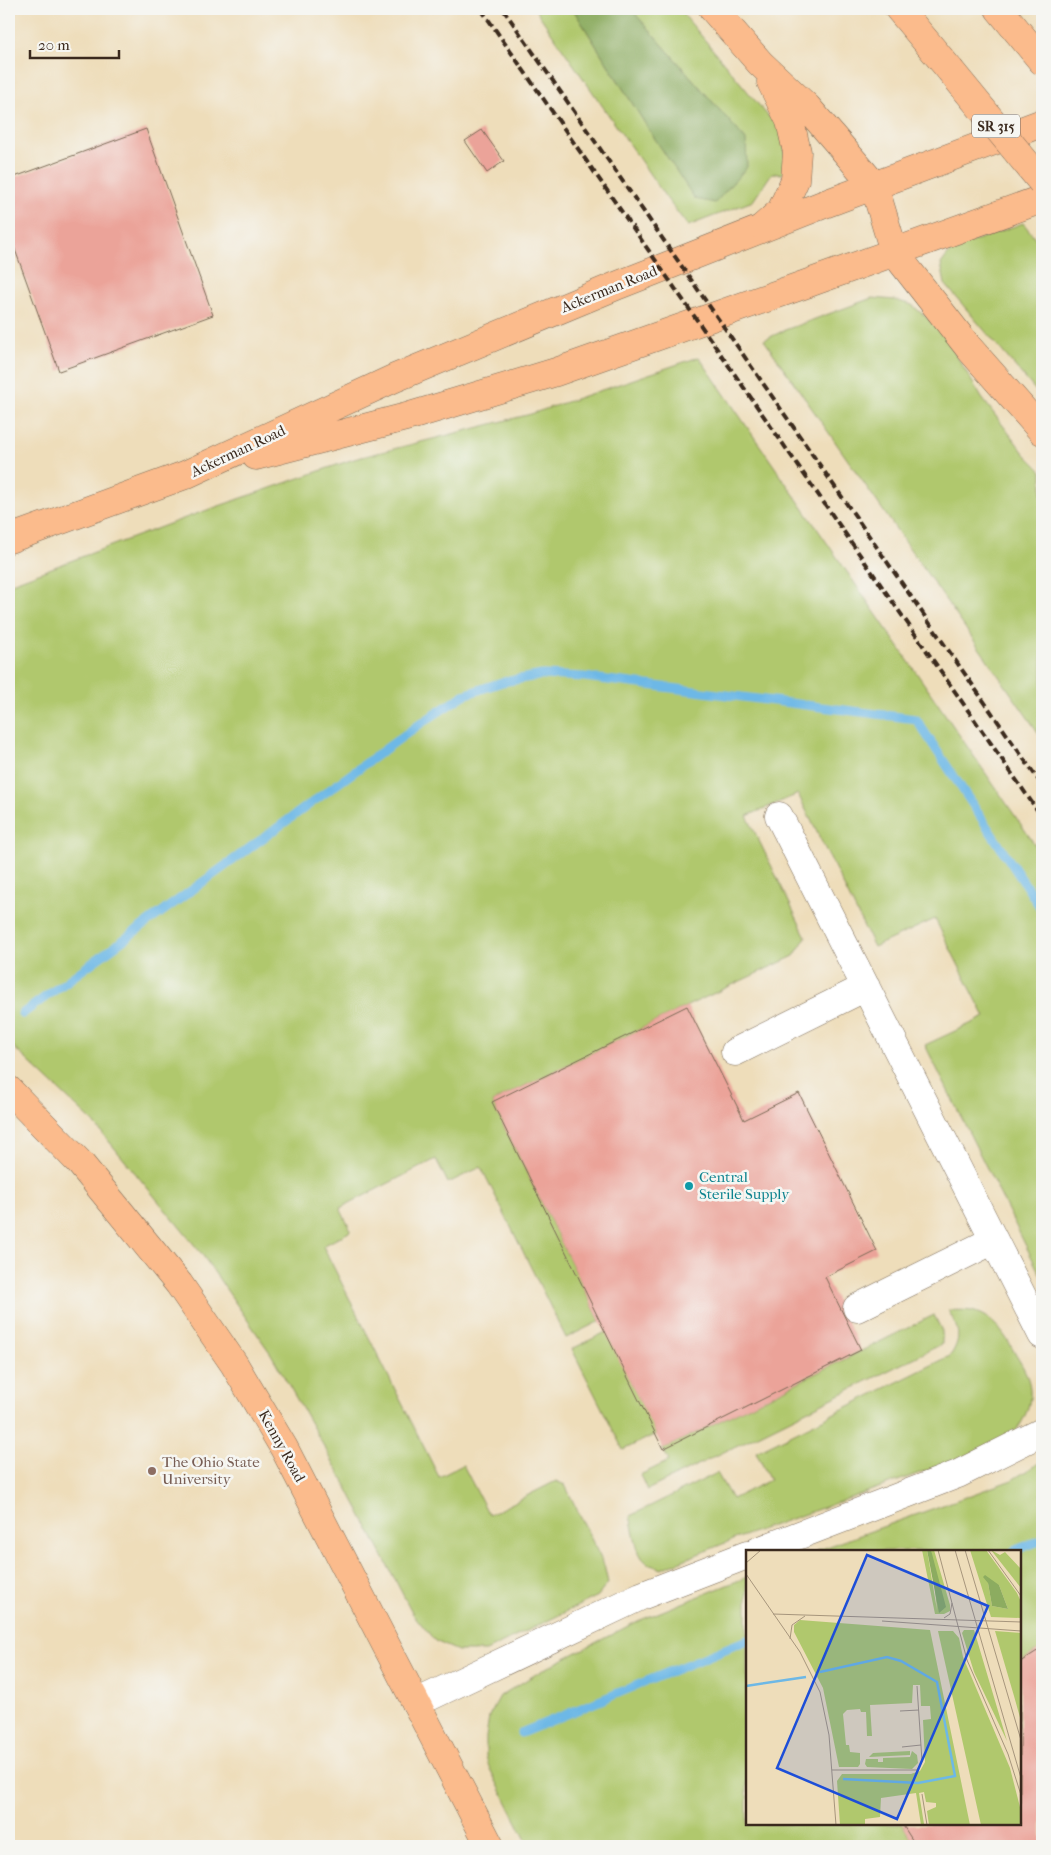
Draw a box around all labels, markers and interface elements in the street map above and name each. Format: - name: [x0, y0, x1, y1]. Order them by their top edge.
- scale bar: [30, 28, 119, 60]
- text: 20 m: [38, 36, 70, 54]
- road number: SR 315: [972, 114, 1020, 138]
- street label: Ackerman Road: [557, 261, 661, 317]
- street label: Ackerman Road: [187, 421, 289, 481]
- place label: Central Sterile Supply: [699, 1168, 790, 1203]
- marker: Central Sterile Supply: [683, 1180, 695, 1192]
- street label: Kenny Road: [255, 1407, 310, 1486]
- place label: The Ohio State University: [162, 1453, 260, 1488]
- marker: The Ohio State University: [146, 1465, 158, 1477]
- inset map: [746, 1550, 1021, 1825]

